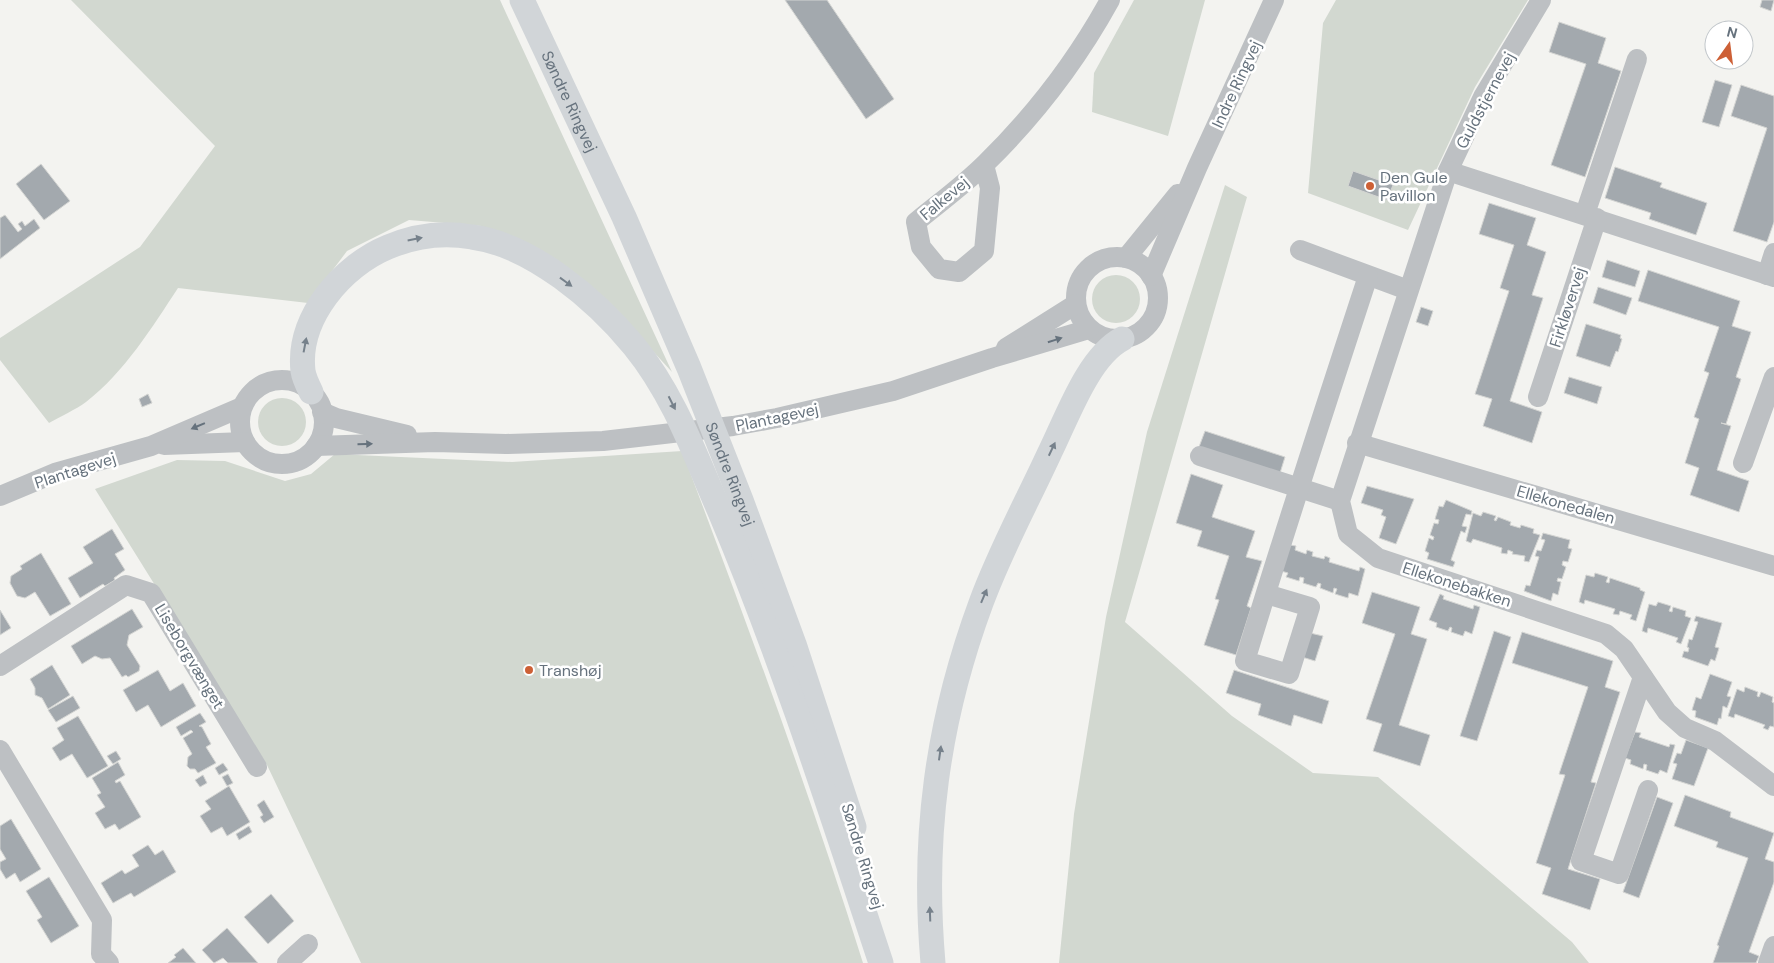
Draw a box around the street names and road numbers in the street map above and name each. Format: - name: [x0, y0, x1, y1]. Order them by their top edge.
- street label: Indre Ringvej: [1207, 37, 1266, 131]
- street label: Søndre Ringvej: [536, 48, 602, 156]
- street label: Guldstjernevej: [1451, 48, 1520, 152]
- street label: Falkevej: [916, 172, 973, 225]
- street label: Firkløvervej: [1545, 264, 1590, 350]
- street label: Plantagevej: [734, 398, 820, 437]
- street label: Søndre Ringvej: [700, 419, 760, 529]
- street label: Plantagevej: [32, 447, 118, 493]
- street label: Ellekonedalen: [1514, 480, 1617, 529]
- street label: Ellekonebakken: [1400, 557, 1514, 612]
- street label: Liseborgvænget: [150, 600, 229, 713]
- street label: Søndre Ringvej: [836, 801, 889, 912]

